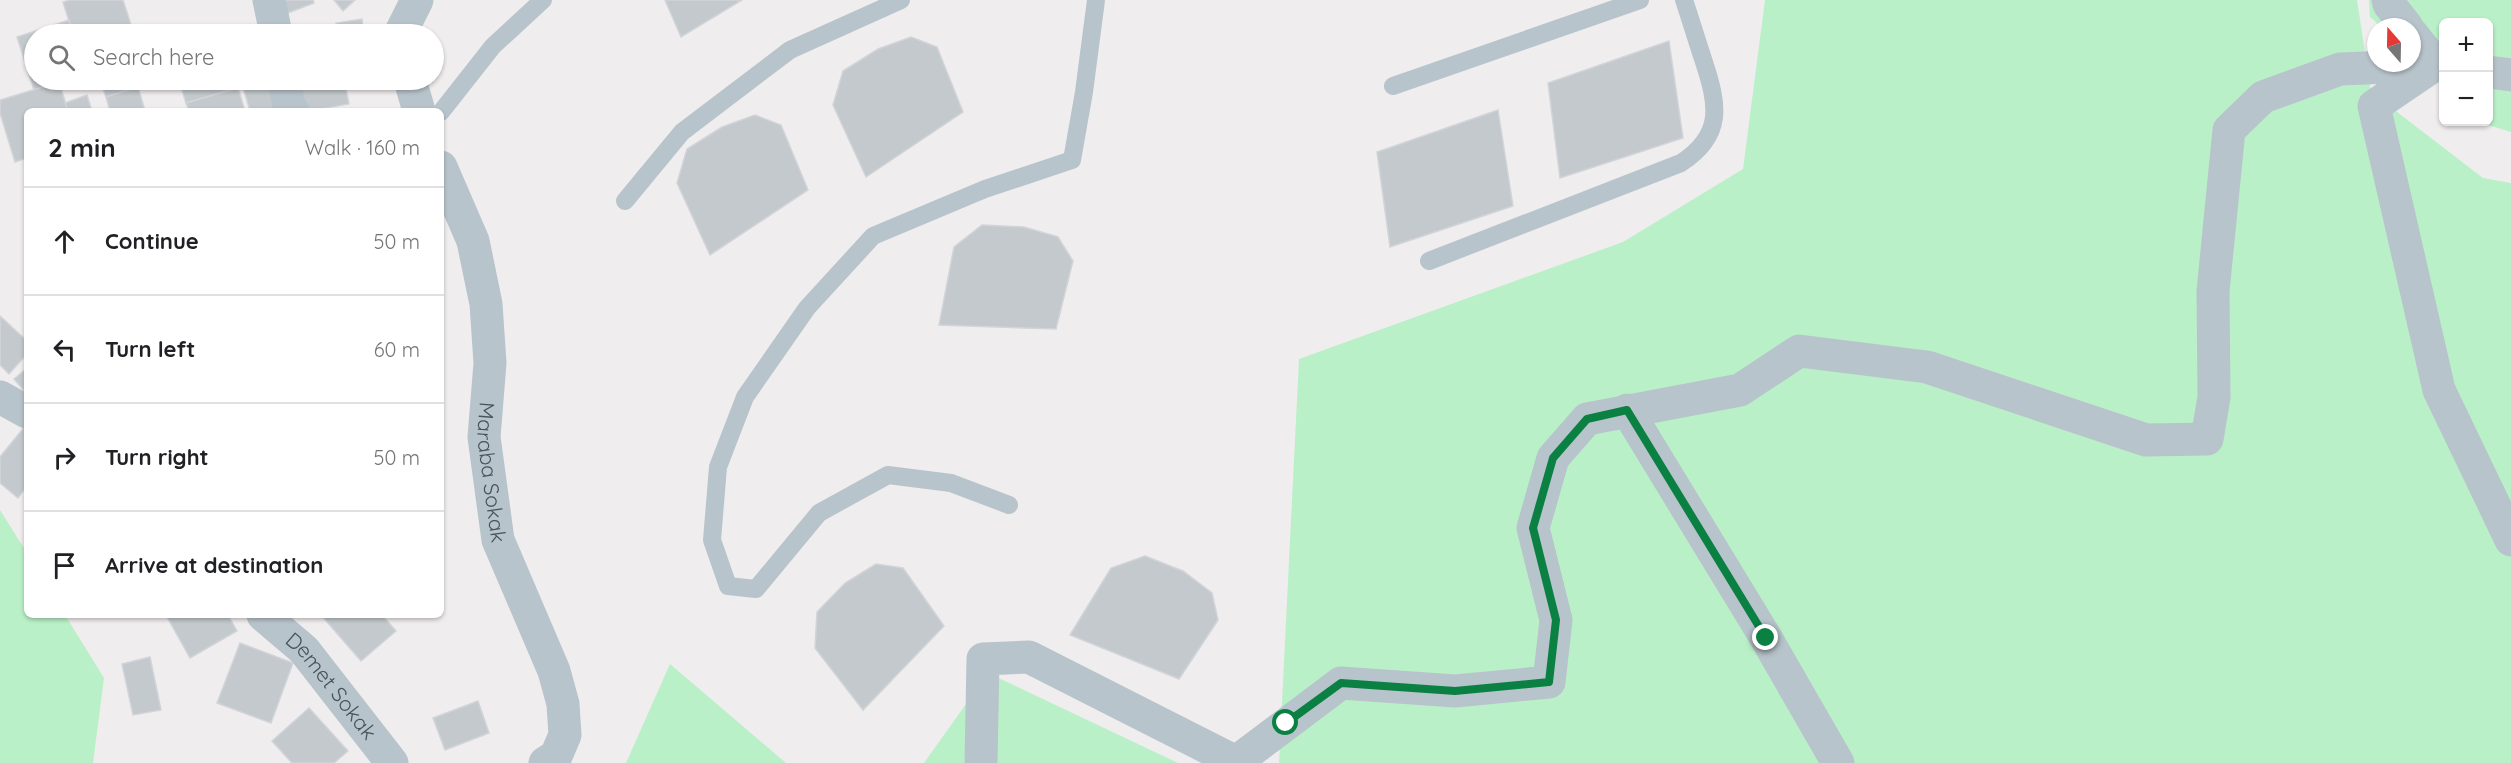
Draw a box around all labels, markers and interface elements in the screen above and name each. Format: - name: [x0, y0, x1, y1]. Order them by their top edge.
- north arrow: [2367, 18, 2421, 72]
- map controls: [2439, 18, 2493, 126]
- button: +: [2439, 18, 2493, 72]
- search box: [24, 24, 444, 90]
- icon: search: [45, 41, 78, 74]
- text: Search here: [93, 43, 214, 71]
- button: −: [2439, 72, 2493, 126]
- text: 2 min: [48, 131, 116, 164]
- text: Walk · 160 m: [305, 135, 420, 160]
- icon: ahead: [48, 225, 81, 258]
- text: Continue: [105, 227, 199, 255]
- text: 50 m: [374, 229, 420, 254]
- icon: left: [48, 333, 81, 366]
- text: Turn left: [105, 335, 195, 363]
- text: 60 m: [374, 337, 420, 362]
- street label: Maraba Sokak: [472, 401, 512, 544]
- icon: right: [48, 441, 81, 474]
- text: Turn right: [105, 443, 209, 471]
- text: 50 m: [374, 445, 420, 470]
- icon: arrive: [48, 549, 81, 582]
- text: Arrive at destination: [105, 551, 323, 579]
- route end: [1752, 624, 1778, 650]
- street label: Demet Sokak: [281, 626, 383, 745]
- route start: [1272, 709, 1298, 735]

